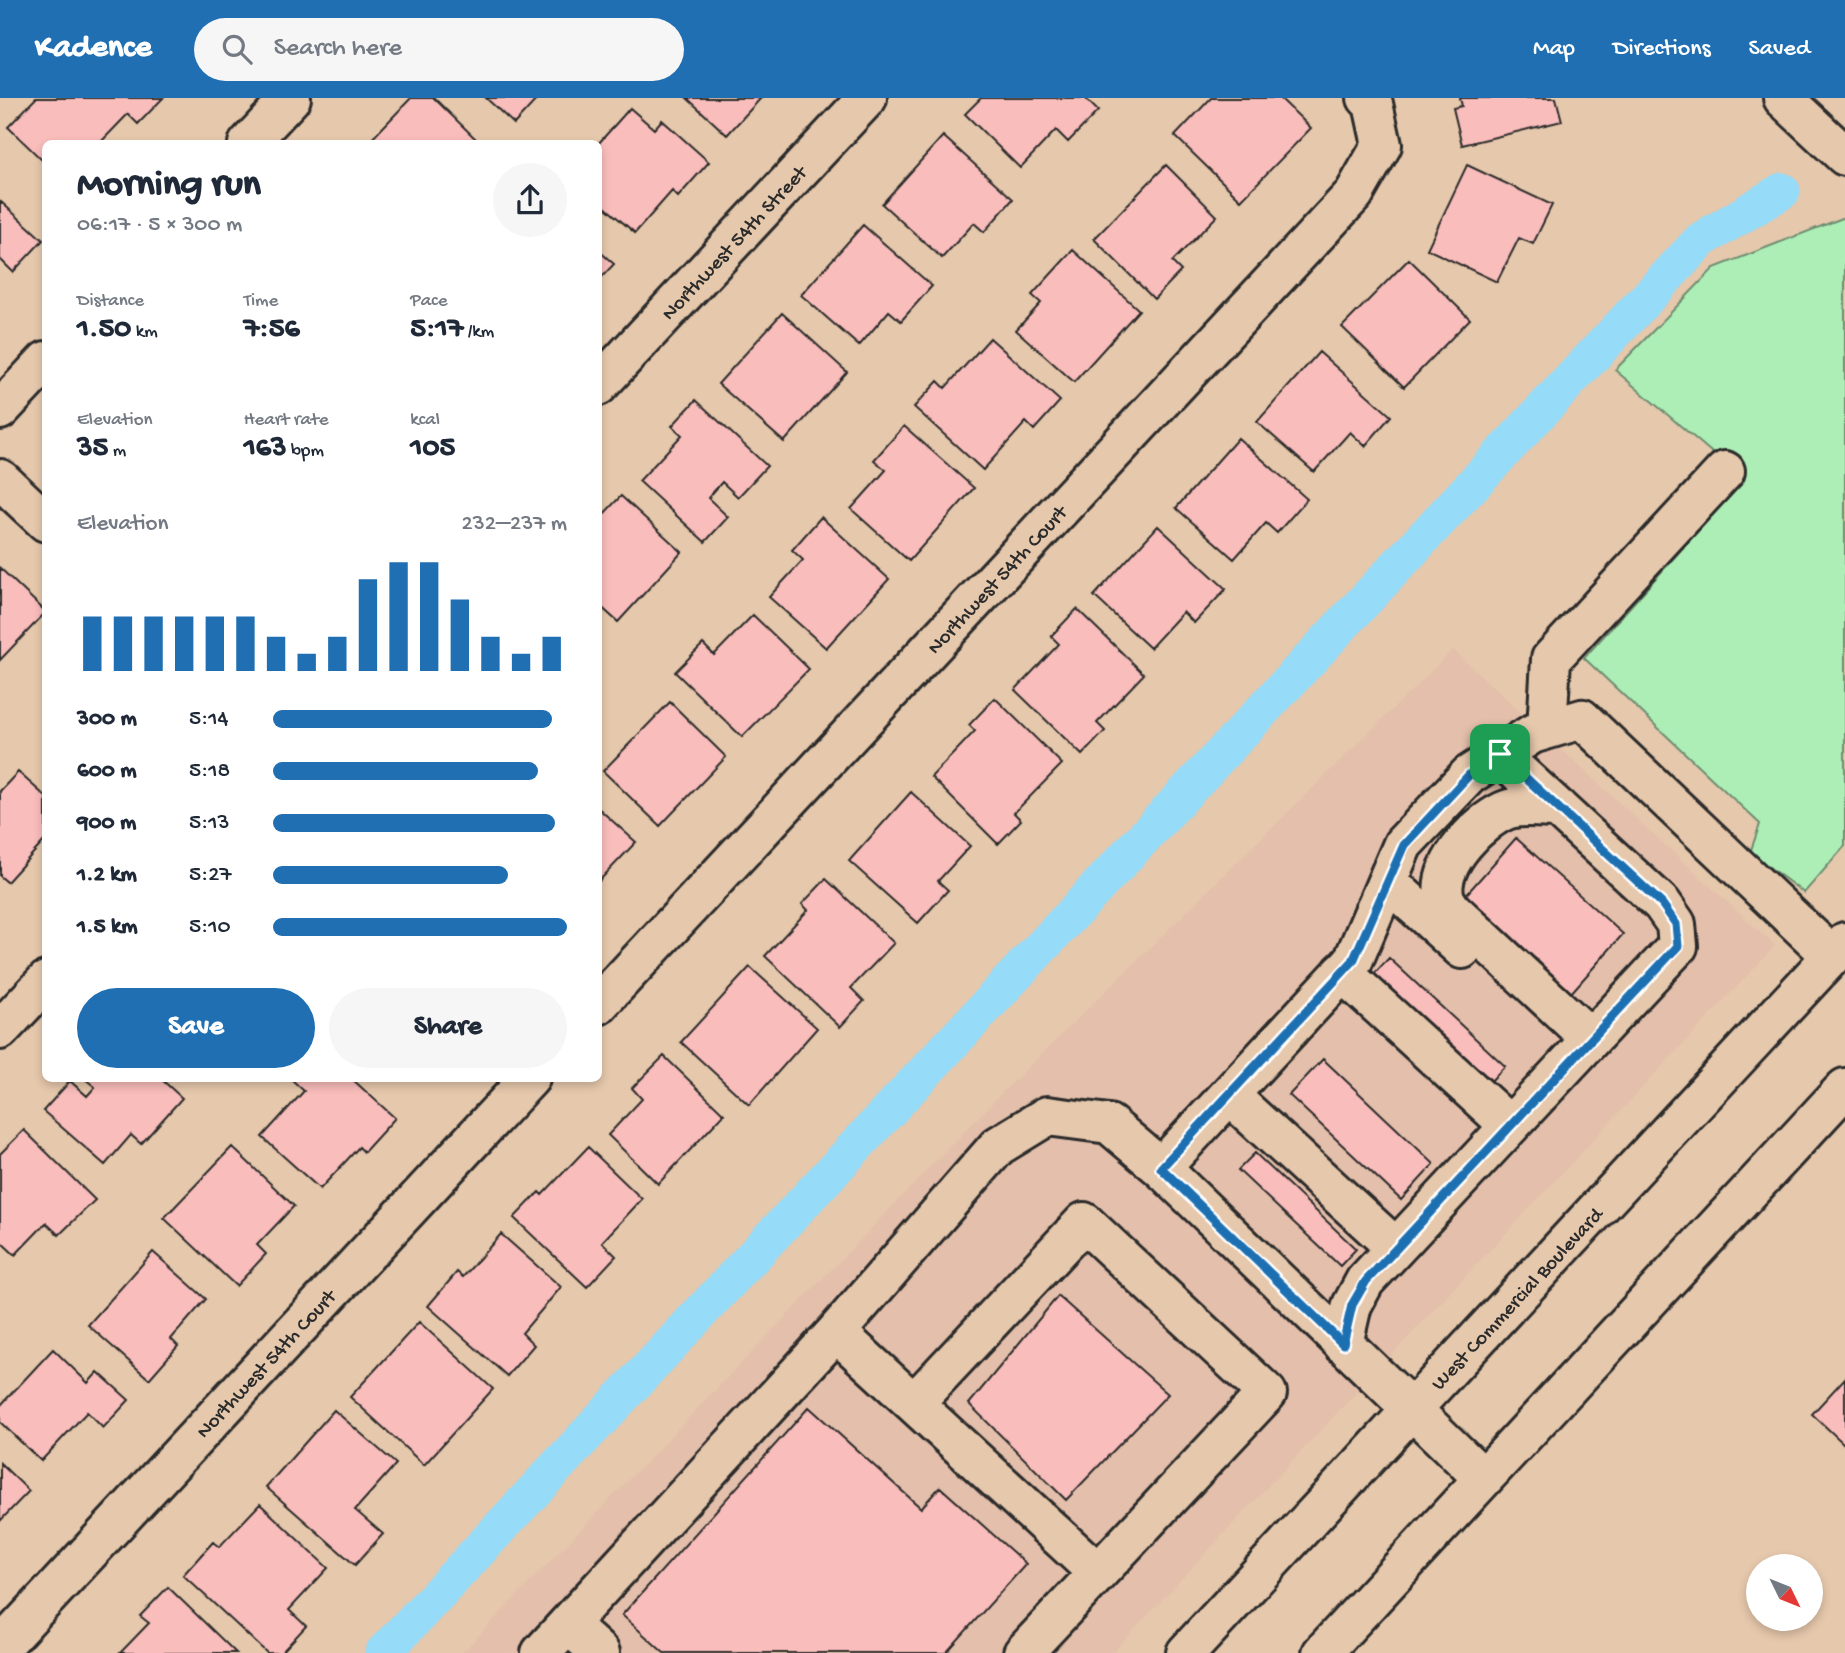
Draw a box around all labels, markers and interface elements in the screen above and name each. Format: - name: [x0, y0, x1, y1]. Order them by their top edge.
- search box: [194, 18, 684, 81]
- text: Kadence: [35, 30, 152, 68]
- icon: search: [218, 30, 256, 68]
- text: Search here: [274, 34, 402, 65]
- text: Map: [1533, 35, 1575, 64]
- text: Directions: [1613, 35, 1711, 64]
- text: Saved: [1749, 35, 1810, 64]
- street label: Northwest 54th Street: [658, 160, 815, 327]
- button: share: [493, 163, 567, 237]
- text: Morning run: [77, 164, 261, 208]
- text: 06:17 · 5 × 300 m: [77, 212, 242, 239]
- text: Distance: [77, 290, 144, 313]
- text: Time: [244, 290, 278, 313]
- text: Pace: [410, 290, 448, 313]
- text: 1.50: [77, 313, 131, 348]
- text: 7:56: [244, 313, 300, 348]
- text: 5:17: [410, 313, 463, 348]
- text: km: [131, 321, 158, 344]
- text: /km: [463, 321, 494, 344]
- text: Elevation: [77, 409, 153, 432]
- text: Heart rate: [244, 409, 329, 432]
- text: kcal: [410, 409, 440, 432]
- text: 35: [77, 432, 108, 467]
- text: 163: [244, 432, 287, 467]
- text: 105: [410, 432, 455, 467]
- text: m: [108, 440, 126, 463]
- text: bpm: [287, 440, 324, 463]
- street label: Northwest 54th Court: [923, 500, 1076, 661]
- text: Elevation: [77, 511, 168, 538]
- text: 232–237 m: [461, 511, 567, 538]
- text: 300 m: [77, 706, 137, 733]
- text: 5:14: [189, 706, 229, 733]
- pin: [1470, 724, 1530, 784]
- icon: arrive: [1481, 735, 1519, 773]
- text: 600 m: [77, 758, 137, 785]
- text: 5:18: [189, 758, 230, 785]
- text: 900 m: [77, 810, 136, 837]
- text: 5:13: [189, 810, 230, 837]
- text: 1.2 km: [77, 862, 137, 889]
- text: 5:27: [189, 862, 232, 889]
- text: 1.5 km: [77, 914, 138, 941]
- text: 5:10: [189, 914, 231, 941]
- button: Save: [77, 988, 315, 1068]
- button: Share: [329, 988, 567, 1068]
- street label: West Commercial Boulevard: [1427, 1203, 1611, 1397]
- street label: Northwest 54th Court: [192, 1284, 345, 1445]
- north arrow: [1746, 1554, 1824, 1631]
- map controls: [1746, 1554, 1823, 1631]

